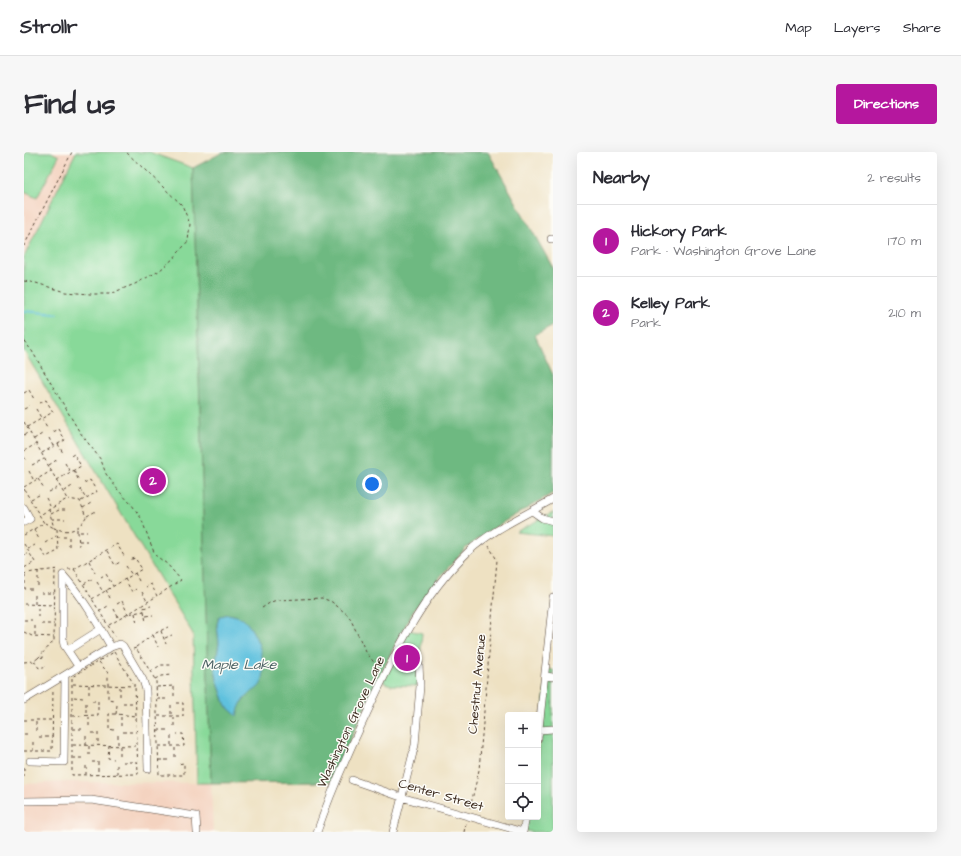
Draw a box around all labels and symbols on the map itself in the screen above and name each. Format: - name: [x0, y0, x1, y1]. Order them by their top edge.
- pin: 2: [140, 466, 166, 496]
- your location: [362, 474, 382, 494]
- street label: Chestnut Avenue: [464, 633, 490, 735]
- pin: 1: [394, 643, 420, 673]
- street label: Washington Grove Lane: [313, 653, 390, 791]
- water label: Maple Lake: [202, 655, 278, 675]
- street label: Center Street: [396, 774, 486, 816]

